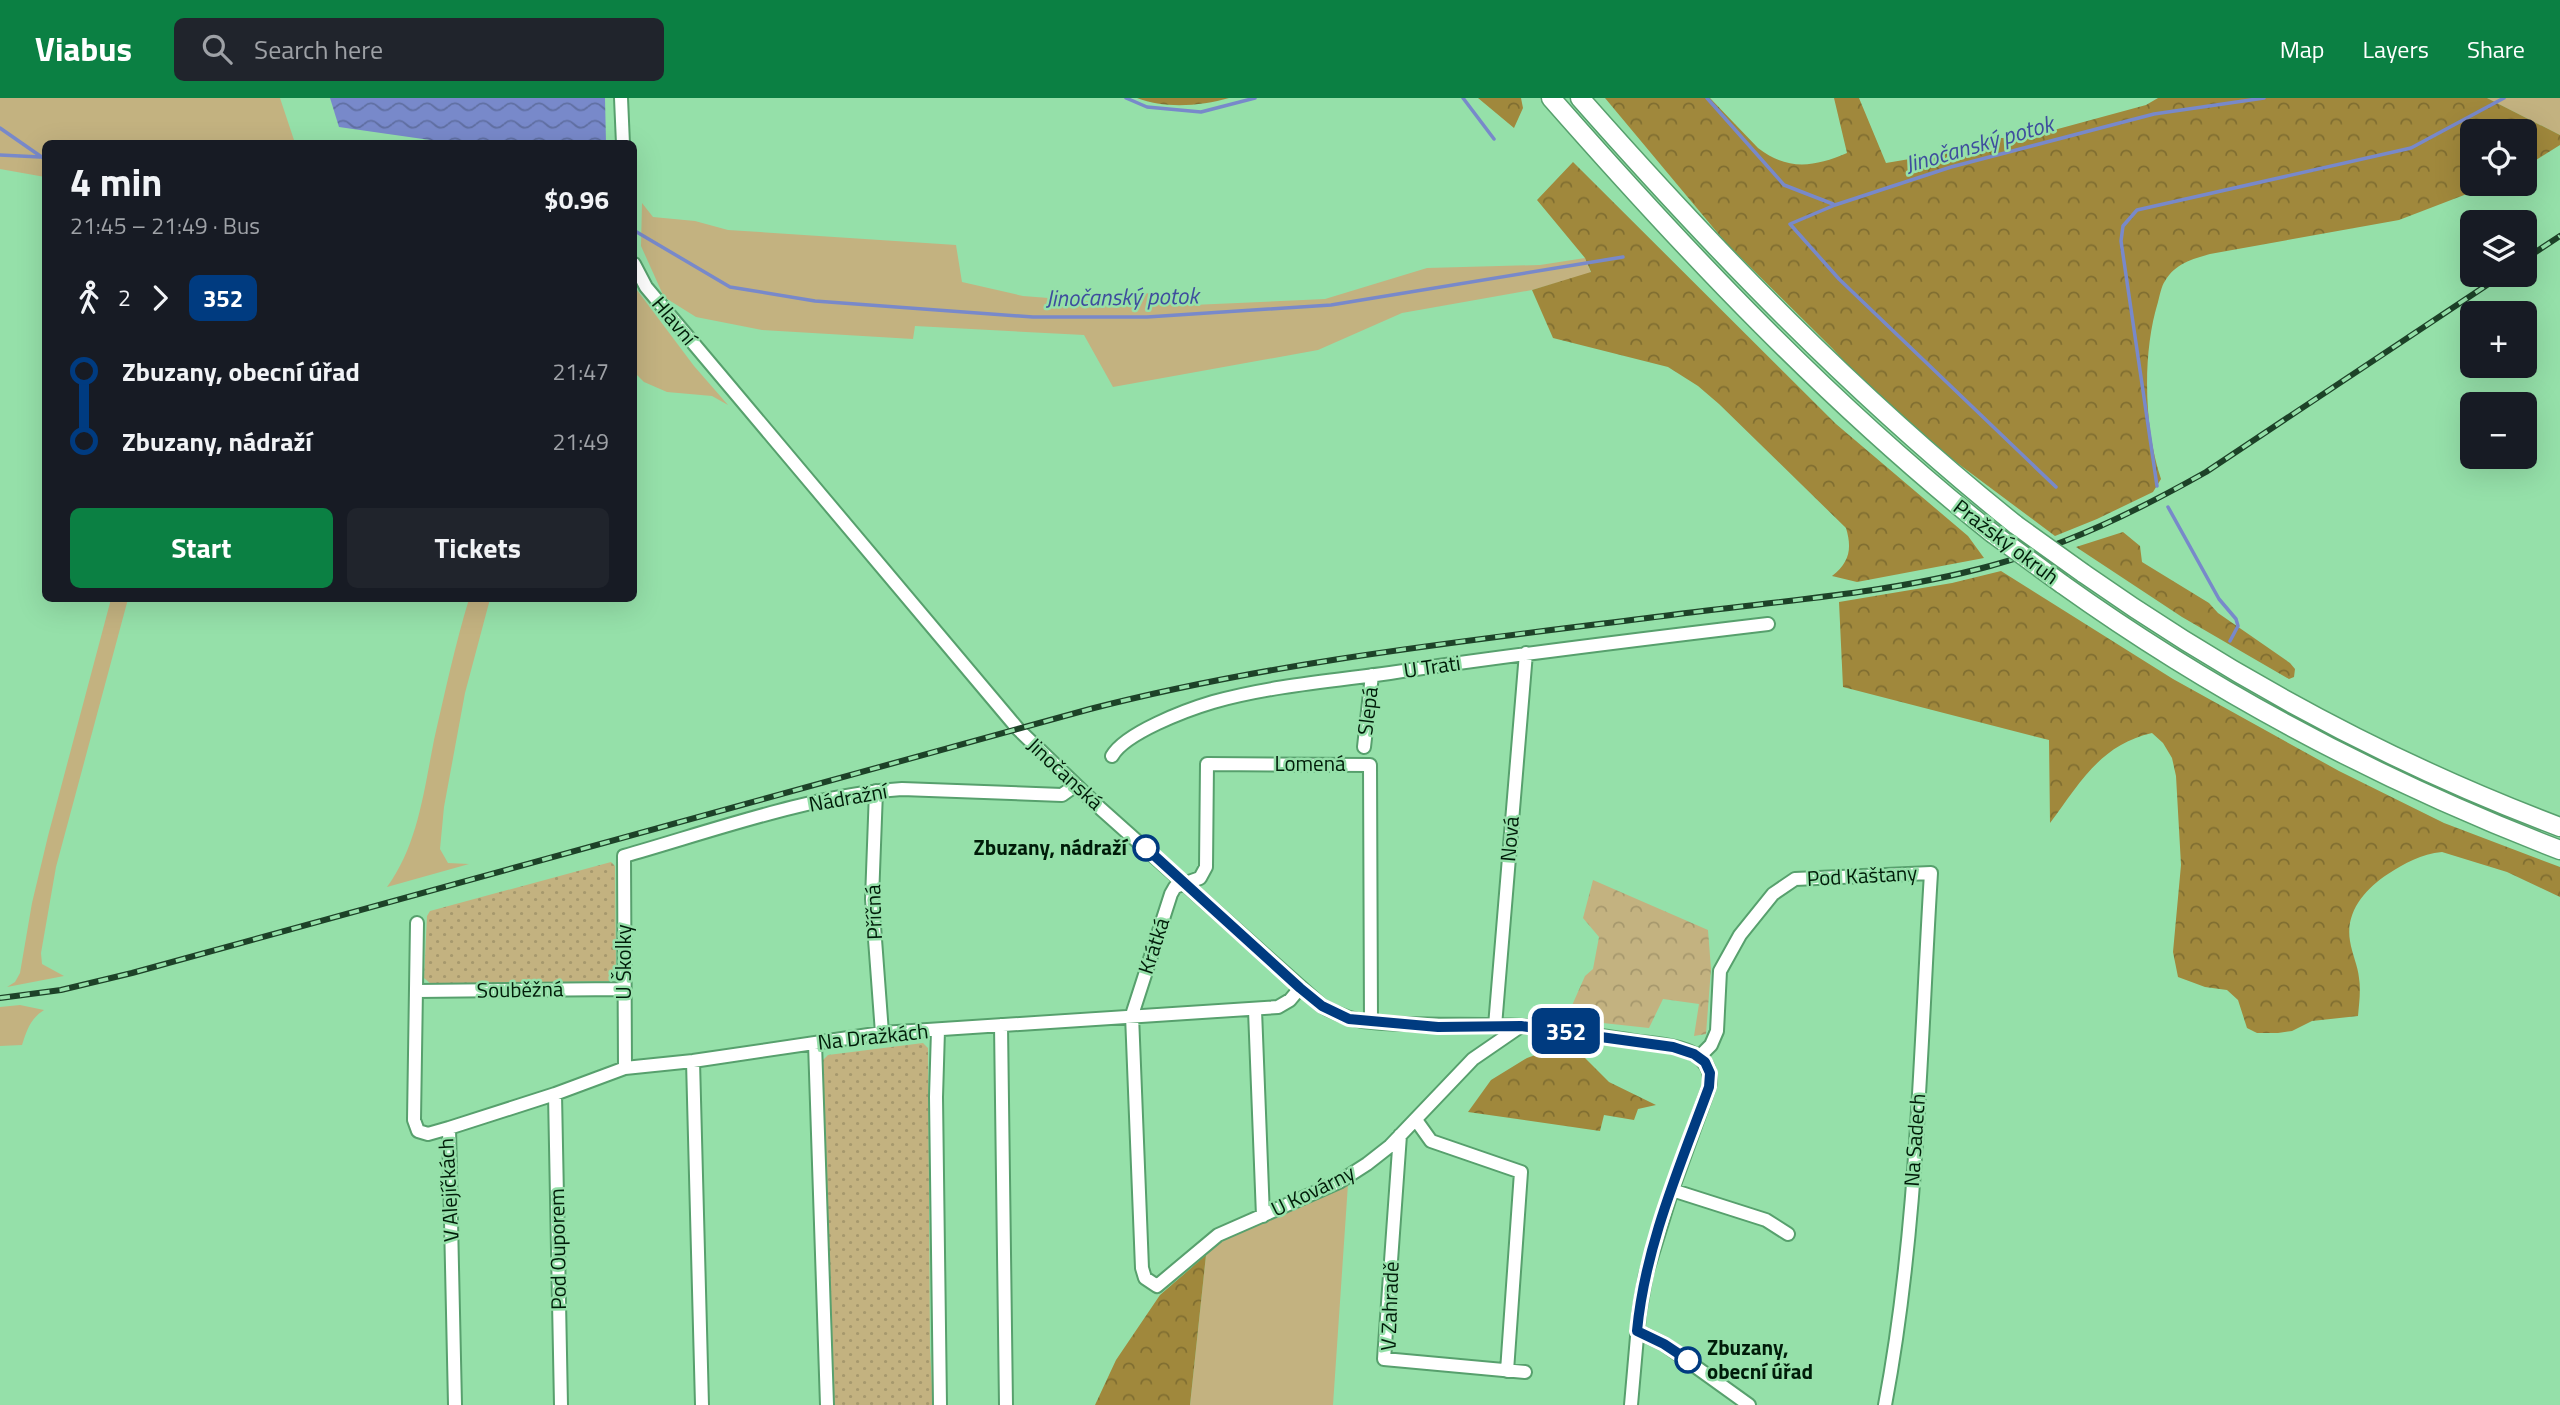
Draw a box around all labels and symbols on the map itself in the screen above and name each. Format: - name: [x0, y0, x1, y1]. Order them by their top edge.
- water label: Jinočanský potok: [1901, 105, 2060, 181]
- water label: Jinočanský potok: [1045, 278, 1202, 315]
- street label: Hlavní: [645, 289, 706, 353]
- street label: Pražský okruh: [1947, 491, 2066, 592]
- street label: U Trati: [1401, 646, 1462, 686]
- street label: Slepá: [1348, 684, 1386, 737]
- street label: Jinočanská: [1020, 729, 1111, 817]
- street label: Lomená: [1274, 747, 1346, 779]
- street label: Nádražní: [806, 774, 891, 820]
- street label: Nová: [1491, 814, 1527, 863]
- place label: Zbuzany, nádraží: [974, 831, 1129, 863]
- marker: Zbuzany, nádraží: [1133, 835, 1159, 861]
- street label: Pod Kaštany: [1806, 856, 1918, 894]
- street label: Příčná: [856, 883, 890, 940]
- street label: Krátká: [1129, 913, 1177, 978]
- street label: U Školky: [607, 924, 639, 1000]
- street label: Souběžná: [476, 972, 564, 1006]
- line badge: 352: [1526, 1008, 1606, 1054]
- street label: Na Dražkách: [816, 1014, 930, 1058]
- street label: Na Sadech: [1895, 1092, 1933, 1188]
- street label: V Alejíčkách: [429, 1137, 467, 1243]
- street label: U Kovárny: [1265, 1156, 1360, 1224]
- street label: Pod Ouporem: [540, 1188, 574, 1310]
- street label: V Zahradě: [1371, 1261, 1407, 1351]
- place label: Zbuzany, obecní úřad: [1707, 1331, 1813, 1387]
- marker: Zbuzany, obecní úřad: [1675, 1347, 1701, 1373]

